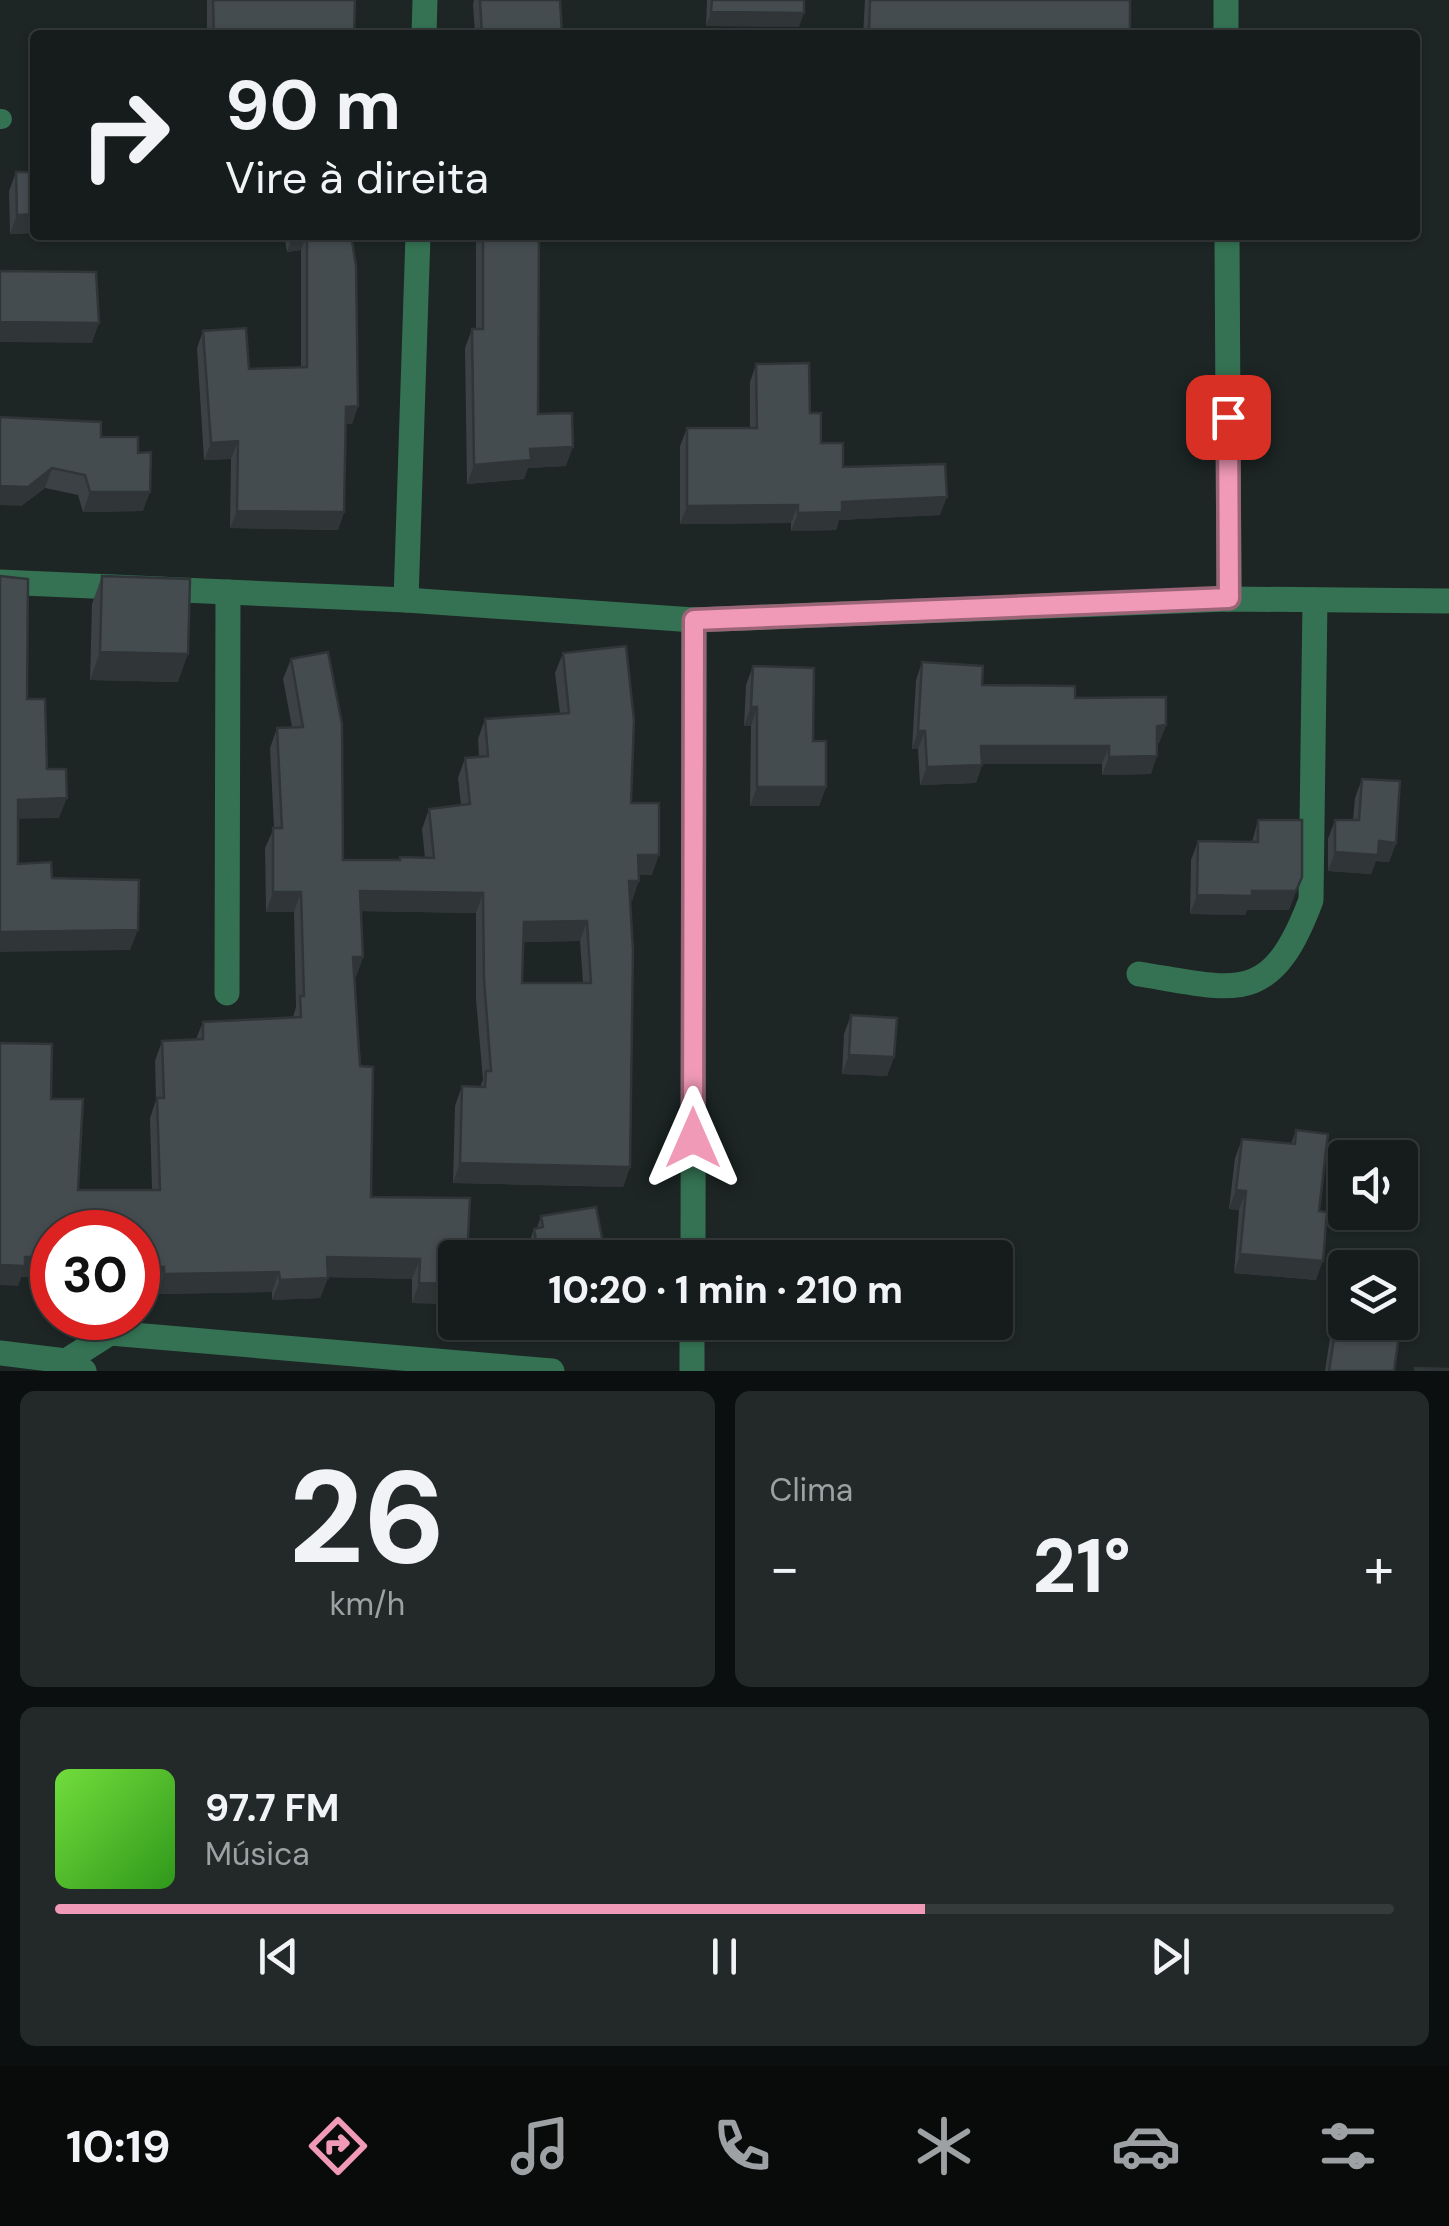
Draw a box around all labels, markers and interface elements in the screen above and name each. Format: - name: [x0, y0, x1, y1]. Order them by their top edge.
- text: 90 m: [225, 60, 401, 151]
- icon: right: [60, 70, 190, 200]
- text: Vire à direita: [225, 148, 489, 207]
- pin: [1186, 375, 1271, 460]
- icon: arrive: [1201, 390, 1256, 445]
- position arrow: [641, 1086, 745, 1190]
- map controls: [1328, 1140, 1418, 1340]
- button: sound: [1328, 1140, 1418, 1230]
- speed limit sign: 30: [30, 1210, 160, 1340]
- button: layers: [1328, 1250, 1418, 1340]
- text: 10:20 · 1 min · 210 m: [548, 1265, 903, 1315]
- text: 26: [289, 1433, 446, 1602]
- text: Clima: [770, 1469, 853, 1511]
- text: 21°: [1033, 1518, 1131, 1615]
- text: −: [770, 1532, 800, 1604]
- text: +: [1364, 1532, 1394, 1604]
- text: km/h: [329, 1583, 405, 1625]
- text: 97.7 FM: [205, 1783, 339, 1833]
- text: Música: [205, 1833, 310, 1875]
- icon: previous: [251, 1929, 306, 1984]
- icon: pause: [697, 1929, 752, 1984]
- icon: next: [1143, 1929, 1198, 1984]
- icon: directions: [303, 2111, 373, 2181]
- icon: music: [505, 2111, 575, 2181]
- icon: phone: [707, 2111, 777, 2181]
- icon: climate: [909, 2111, 979, 2181]
- icon: car: [1111, 2111, 1181, 2181]
- icon: filters: [1313, 2111, 1383, 2181]
- text: 10:19: [66, 2117, 170, 2176]

